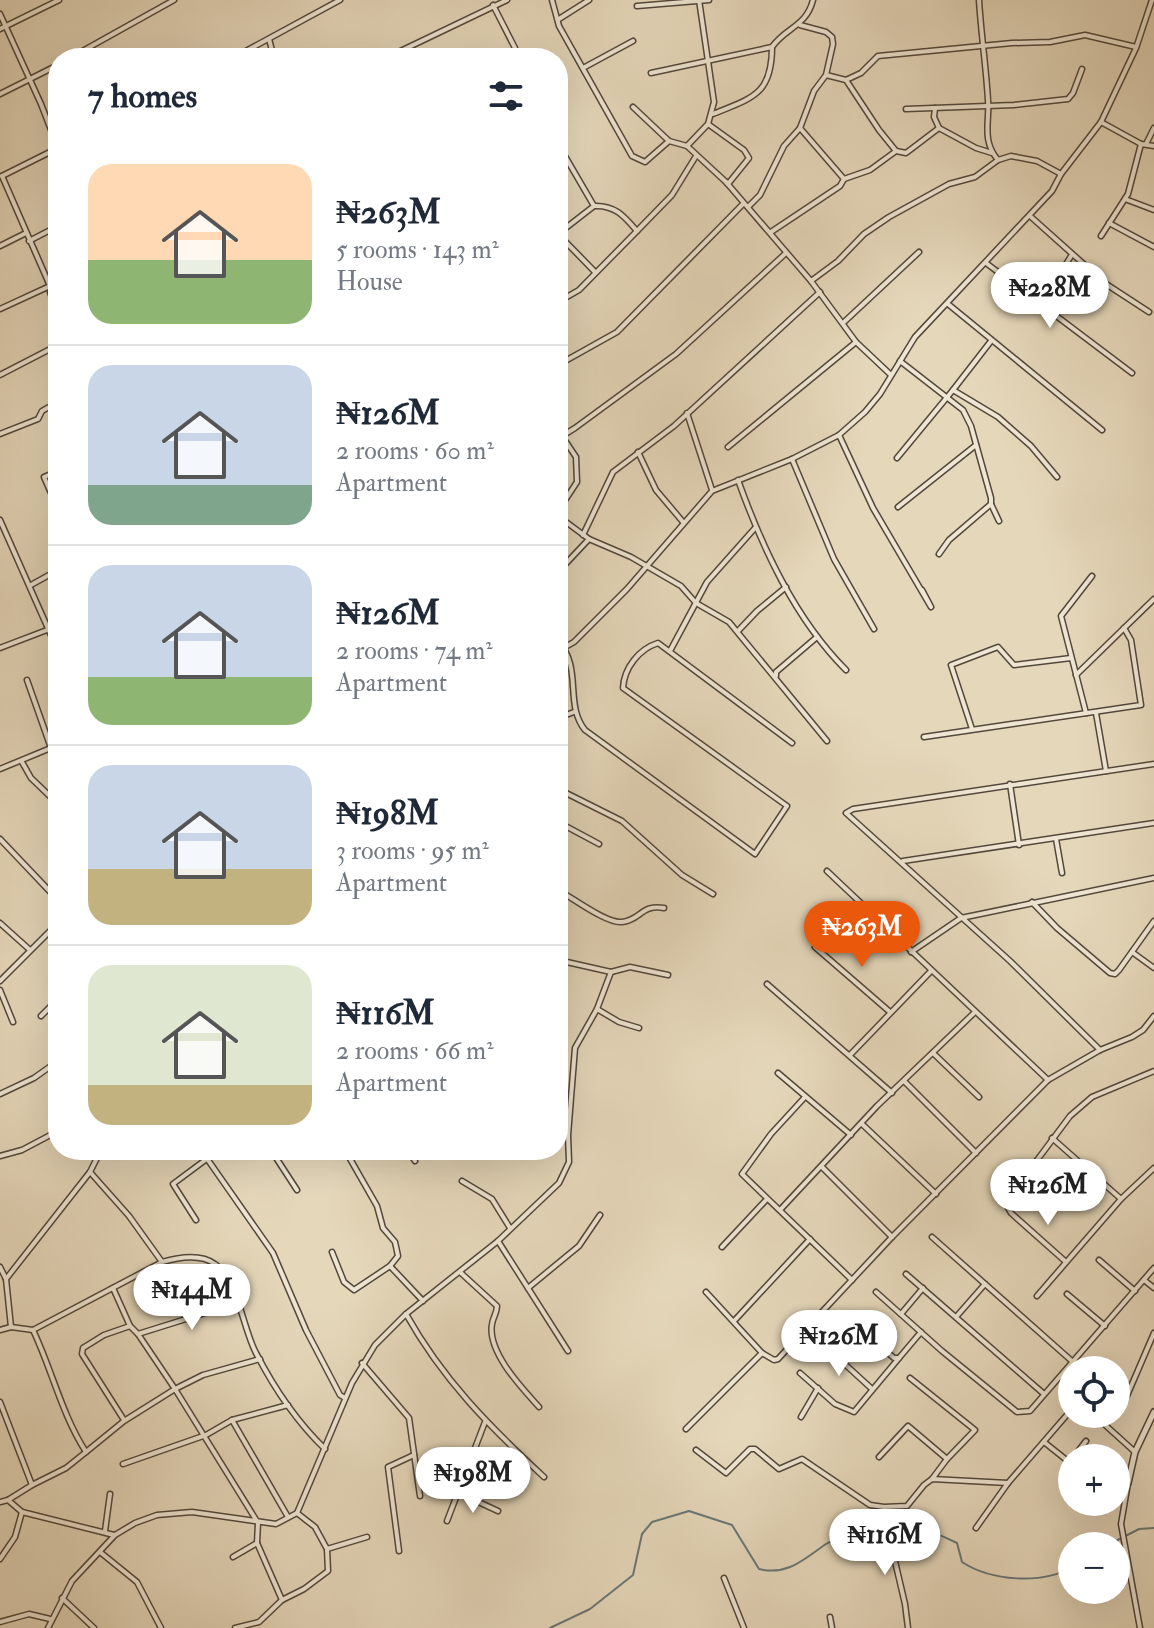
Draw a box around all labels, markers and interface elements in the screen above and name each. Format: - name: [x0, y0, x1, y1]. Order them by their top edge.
- icon: filters: [484, 74, 528, 118]
- text: 7 homes: [88, 75, 197, 118]
- text: ₦263M: [336, 191, 441, 234]
- icon: home: [152, 196, 248, 292]
- text: 5 rooms · 143 m²: [336, 234, 499, 266]
- pin: ₦228M: [994, 262, 1106, 330]
- text: House: [336, 266, 403, 298]
- text: ₦228M: [1009, 272, 1091, 304]
- text: ₦126M: [336, 392, 440, 435]
- icon: home: [152, 397, 248, 493]
- text: 2 rooms · 60 m²: [336, 435, 494, 467]
- text: Apartment: [336, 467, 447, 499]
- text: ₦126M: [336, 592, 440, 635]
- icon: home: [152, 597, 248, 693]
- text: 2 rooms · 74 m²: [336, 635, 493, 667]
- text: Apartment: [336, 667, 447, 699]
- text: ₦198M: [336, 792, 439, 835]
- icon: home: [152, 797, 248, 893]
- text: 3 rooms · 95 m²: [336, 835, 489, 867]
- text: Apartment: [336, 867, 447, 899]
- pin: ₦263M: [806, 901, 918, 969]
- text: ₦263M: [822, 911, 902, 943]
- text: ₦116M: [336, 992, 435, 1035]
- icon: home: [152, 997, 248, 1093]
- text: 2 rooms · 66 m²: [336, 1035, 494, 1067]
- text: Apartment: [336, 1067, 447, 1099]
- pin: ₦126M: [992, 1159, 1104, 1227]
- text: ₦126M: [1008, 1169, 1088, 1201]
- pin: ₦144M: [136, 1264, 248, 1332]
- text: ₦144M: [151, 1274, 233, 1306]
- pin: ₦126M: [783, 1310, 895, 1378]
- text: ₦126M: [799, 1320, 879, 1352]
- map controls: [1058, 1356, 1130, 1604]
- button: locate: [1058, 1356, 1130, 1428]
- button: +: [1058, 1444, 1130, 1516]
- pin: ₦198M: [417, 1447, 529, 1515]
- text: ₦198M: [434, 1457, 512, 1489]
- pin: ₦116M: [829, 1509, 941, 1577]
- text: ₦116M: [847, 1519, 923, 1551]
- button: −: [1058, 1532, 1130, 1604]

